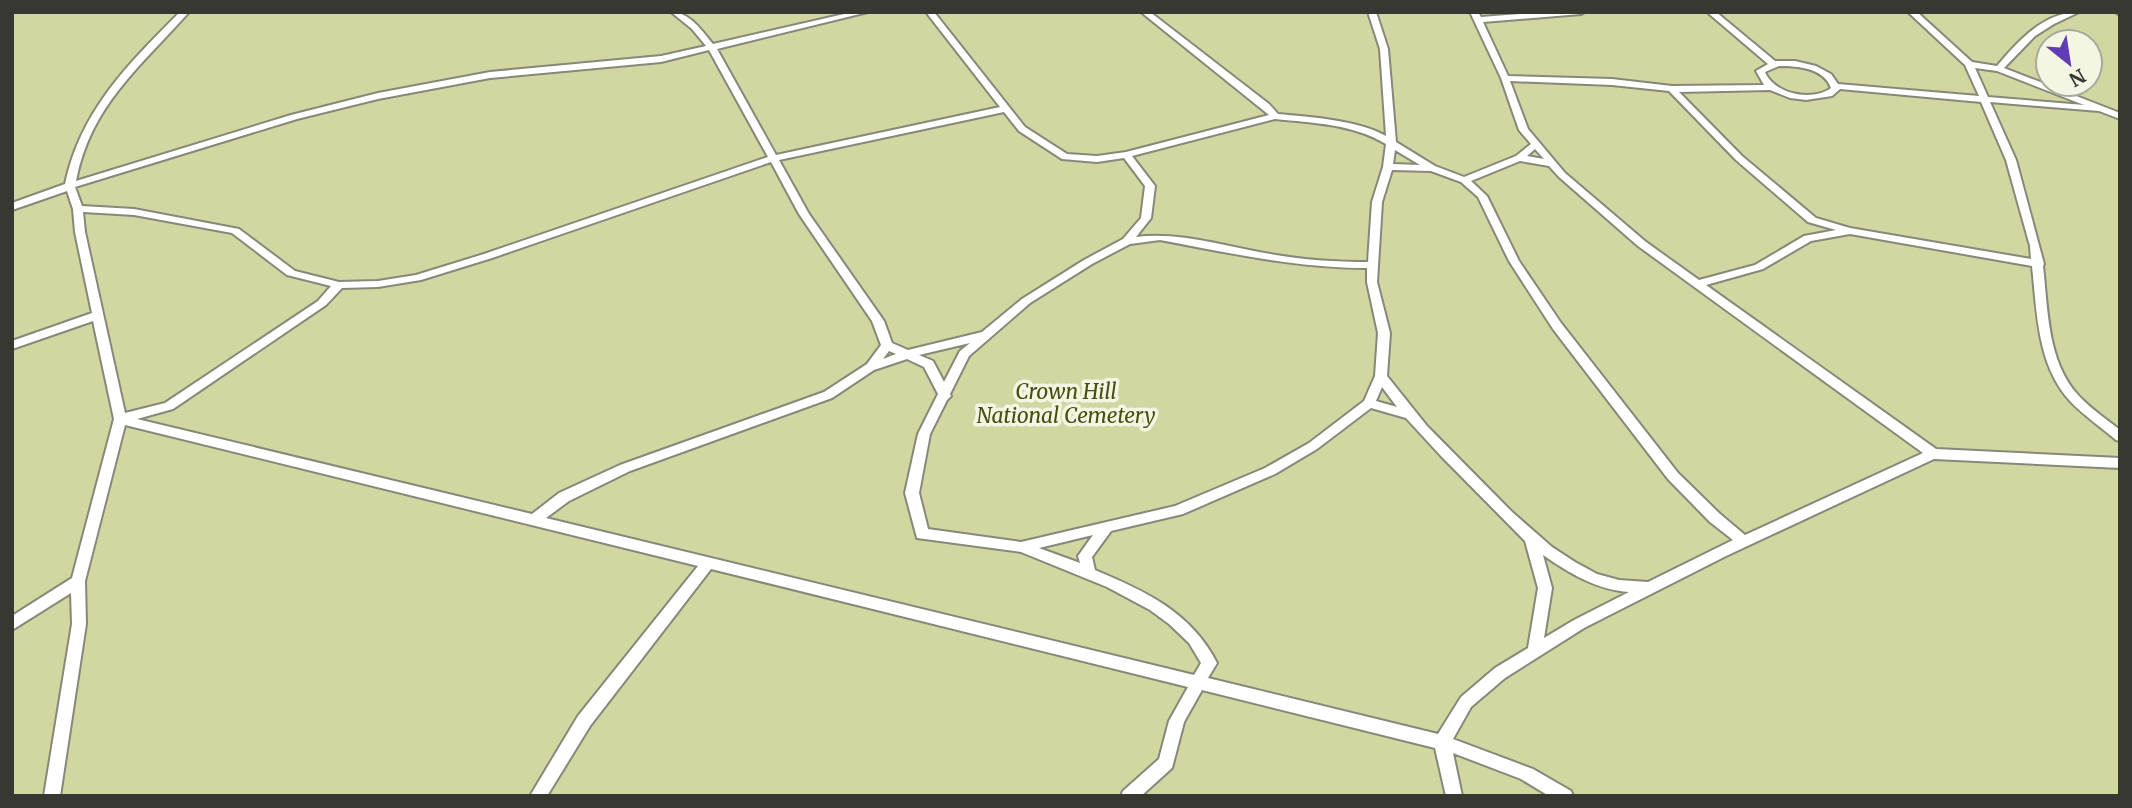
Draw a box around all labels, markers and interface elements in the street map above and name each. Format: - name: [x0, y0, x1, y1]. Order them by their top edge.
- north arrow: [2034, 28, 2104, 98]
- text: N: [2065, 64, 2090, 92]
- park label: Crown Hill National Cemetery: [976, 378, 1156, 429]

